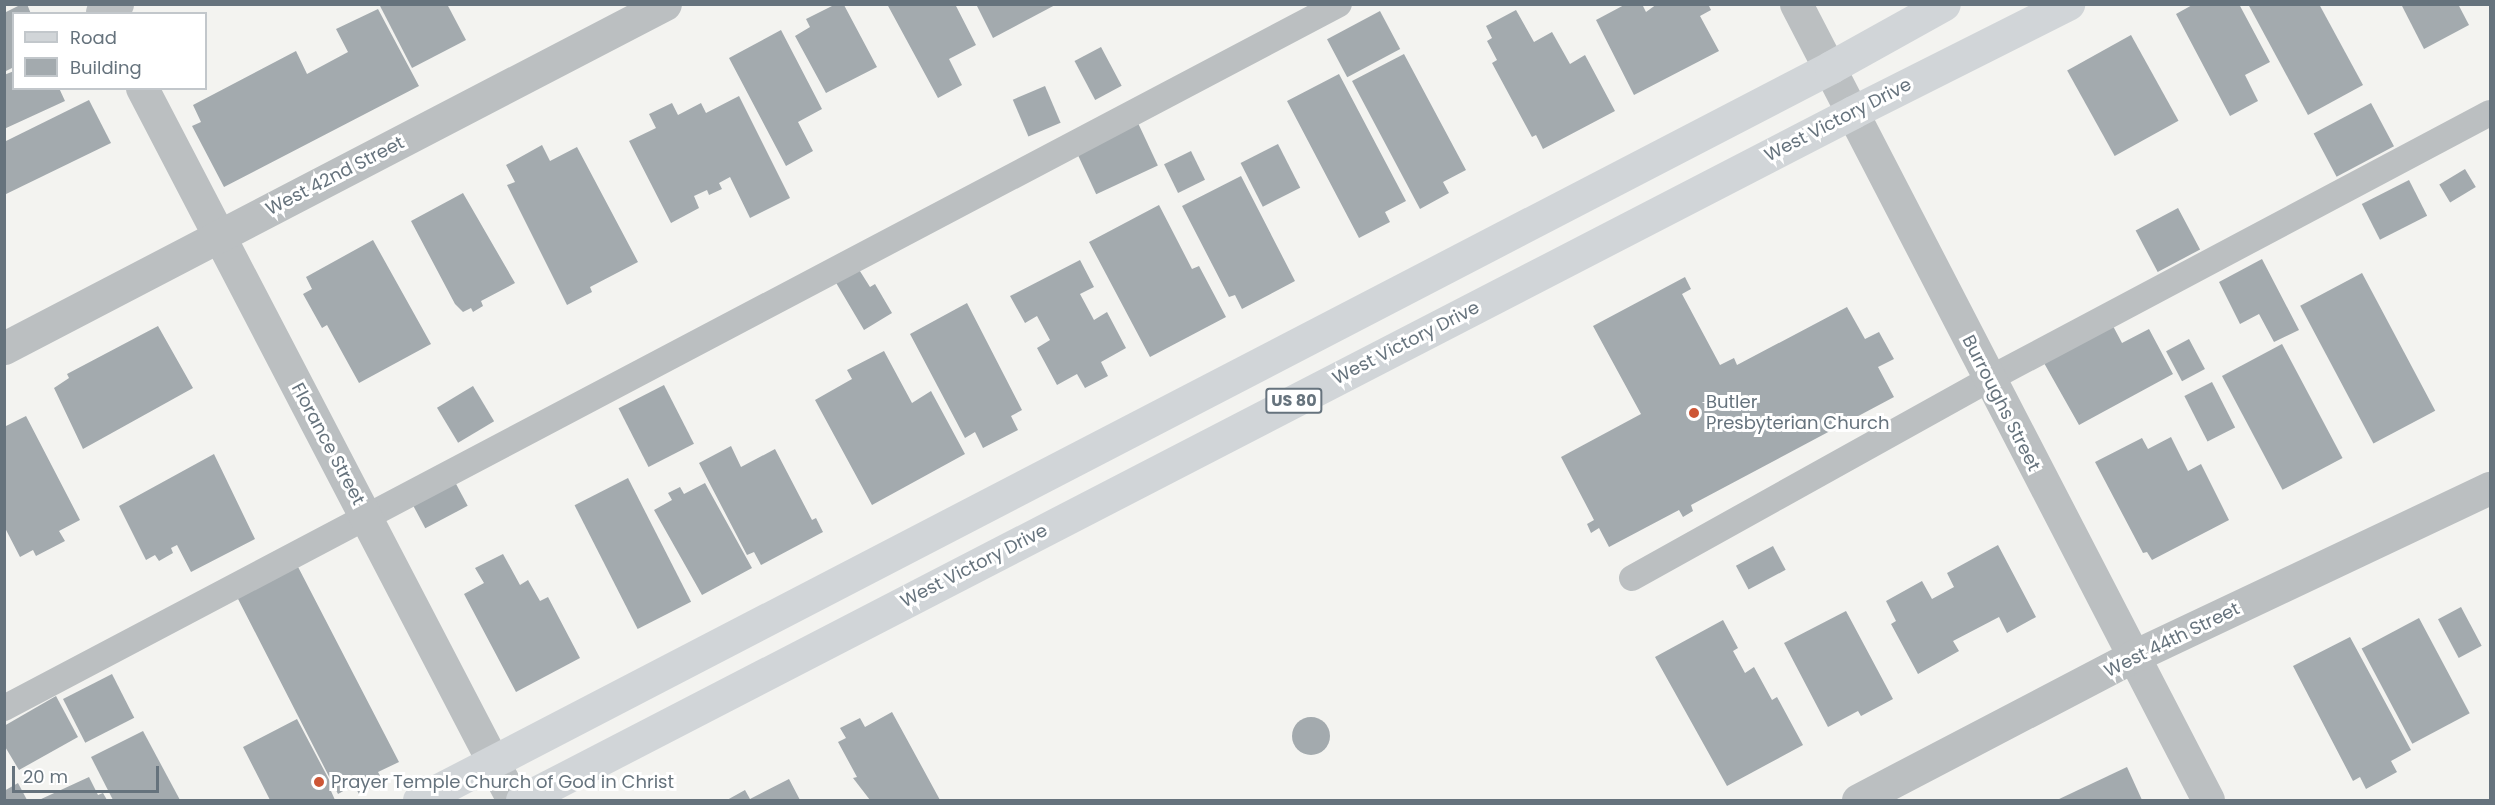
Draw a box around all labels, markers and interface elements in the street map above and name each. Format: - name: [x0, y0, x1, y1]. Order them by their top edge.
- legend: [12, 12, 207, 90]
- text: Road: [70, 25, 117, 50]
- text: Building: [70, 55, 142, 80]
- street label: West Victory Drive: [1761, 74, 1915, 166]
- street label: West 42nd Street: [262, 132, 408, 220]
- street label: West Victory Drive: [1329, 297, 1483, 389]
- street label: Burroughs Street: [1957, 331, 2045, 475]
- street label: Florance Street: [287, 379, 369, 509]
- road number: US 80: [1264, 388, 1324, 414]
- place label: Butler Presbyterian Church: [1706, 392, 1889, 434]
- marker: Butler Presbyterian Church: [1687, 406, 1701, 420]
- street label: West Victory Drive: [897, 520, 1051, 612]
- street label: West 44th Street: [2101, 598, 2243, 682]
- scale bar: [15, 754, 162, 792]
- text: 20 m: [23, 764, 68, 789]
- place label: Prayer Temple Church of God in Christ: [331, 771, 674, 793]
- marker: Prayer Temple Church of God in Christ: [312, 775, 326, 789]

